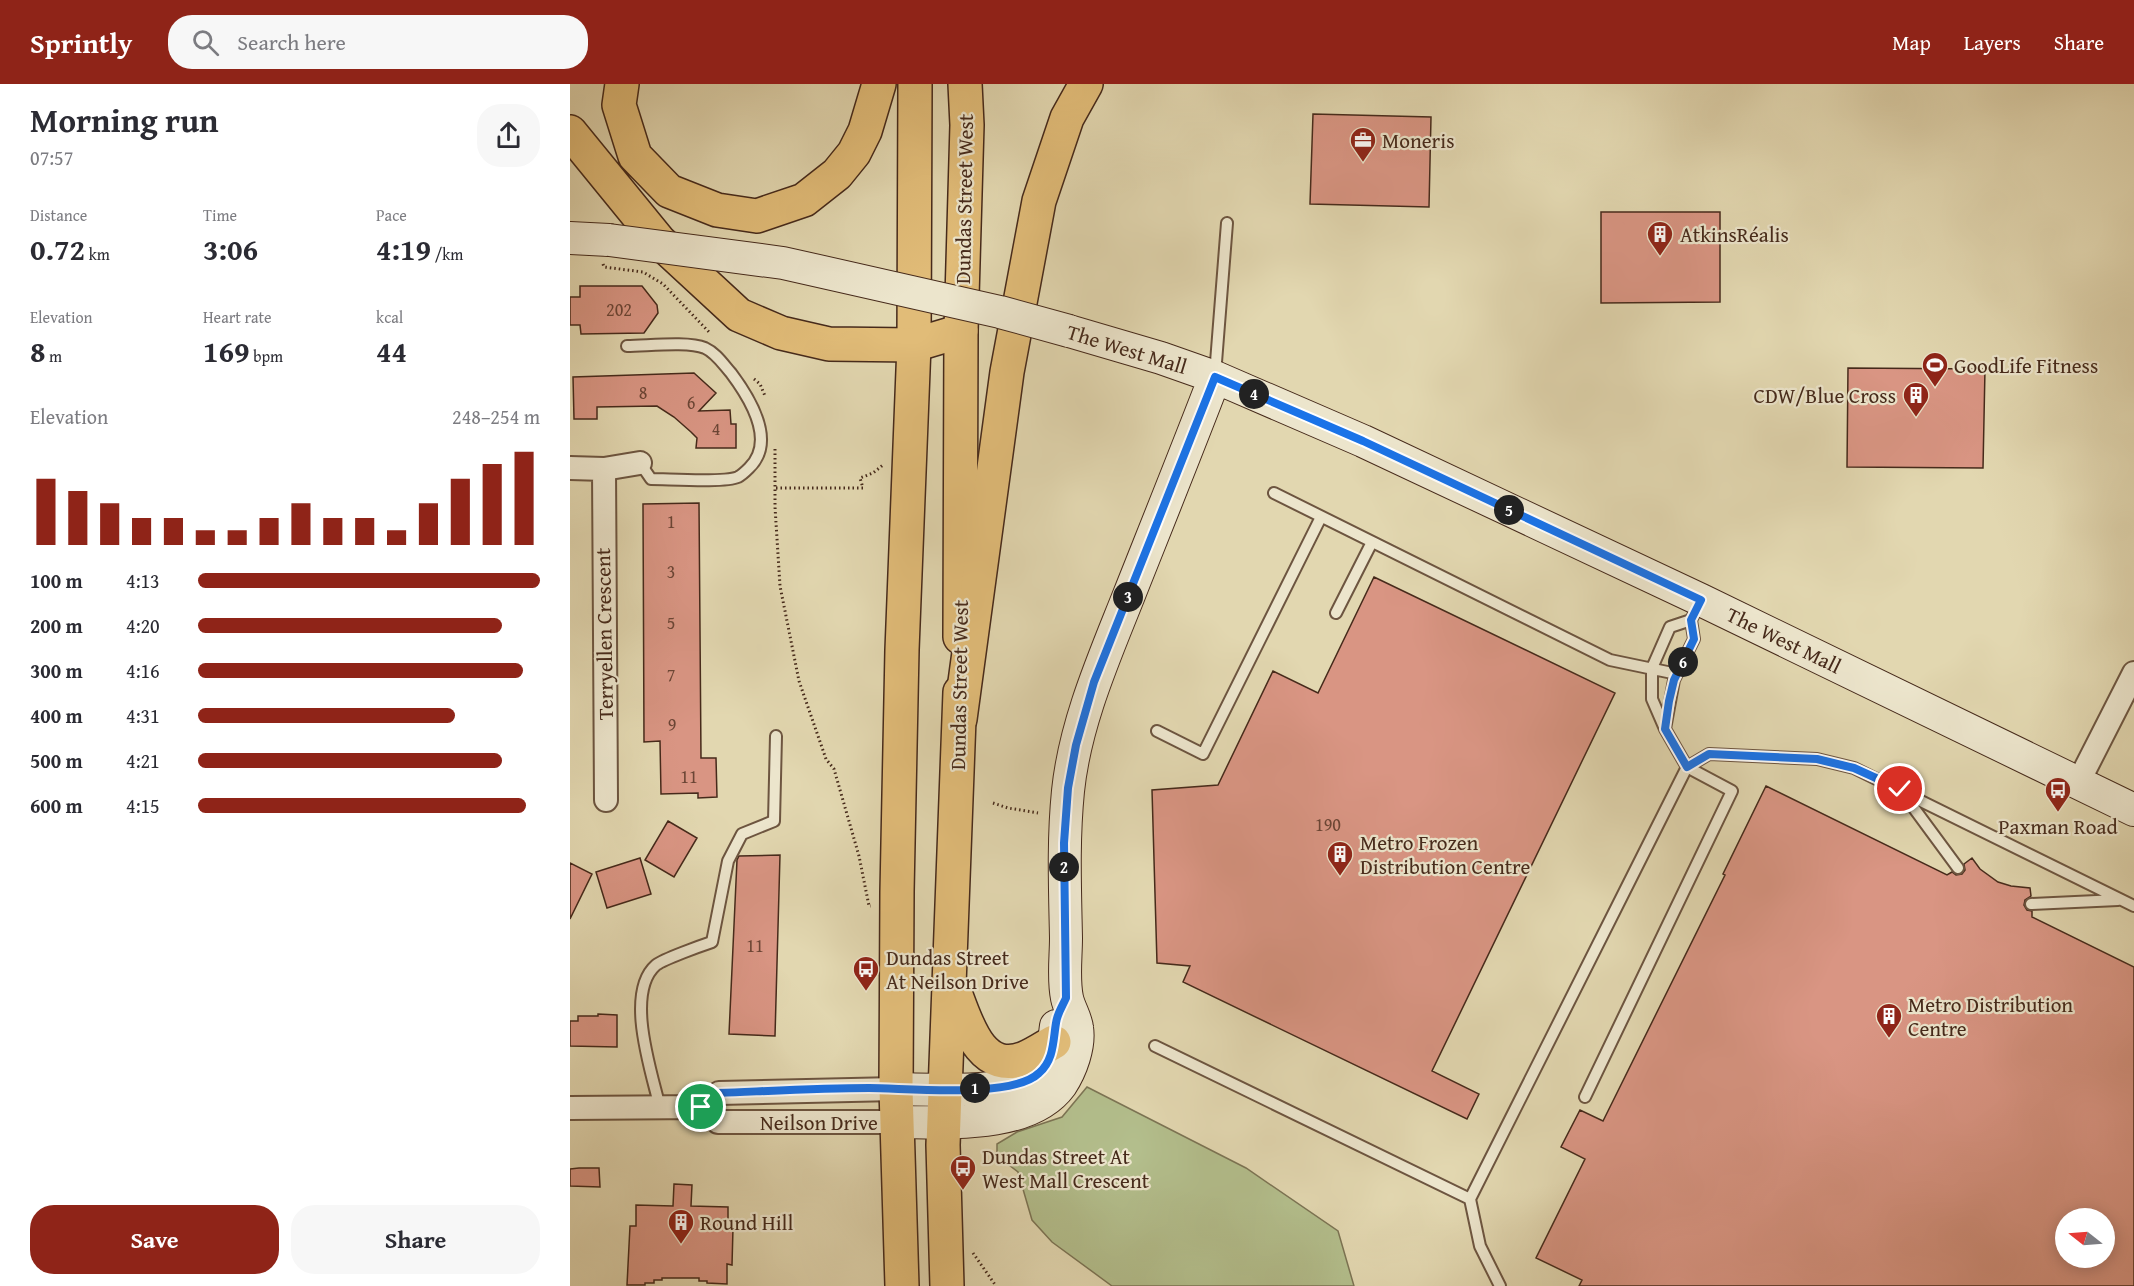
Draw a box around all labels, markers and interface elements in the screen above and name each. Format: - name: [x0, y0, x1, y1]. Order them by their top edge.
- search box: [168, 15, 588, 69]
- text: Sprintly: [30, 22, 132, 63]
- icon: search: [189, 26, 222, 59]
- text: Search here: [237, 26, 346, 58]
- text: Map: [1892, 27, 1931, 58]
- text: Layers: [1964, 27, 2021, 58]
- text: Share: [2054, 27, 2104, 58]
- text: Morning run: [30, 96, 219, 144]
- button: share: [477, 104, 540, 167]
- street label: Dundas Street West: [947, 113, 981, 284]
- office icon: Moneris: [1348, 125, 1378, 163]
- place label: Moneris: [1382, 125, 1454, 156]
- text: 07:57: [30, 143, 73, 172]
- text: Distance: [30, 203, 87, 227]
- text: Time: [203, 203, 237, 227]
- text: Pace: [376, 203, 407, 227]
- building icon: AtkinsRéalis: [1645, 219, 1675, 257]
- place label: AtkinsRéalis: [1680, 219, 1789, 250]
- text: 0.72: [30, 227, 85, 271]
- text: 3:06: [203, 227, 258, 271]
- text: 4:19: [376, 227, 431, 271]
- text: km: [85, 242, 110, 266]
- text: /km: [431, 242, 463, 266]
- house number: 202: [606, 296, 632, 323]
- text: Elevation: [30, 305, 93, 329]
- text: Heart rate: [203, 305, 272, 329]
- text: kcal: [376, 305, 403, 329]
- street label: The West Mall: [1063, 316, 1191, 382]
- text: 8: [30, 329, 46, 373]
- text: 169: [203, 329, 250, 373]
- text: 44: [376, 329, 407, 373]
- text: m: [46, 344, 62, 368]
- text: bpm: [250, 344, 283, 368]
- sports icon: GoodLife Fitness: [1920, 350, 1950, 388]
- place label: GoodLife Fitness: [1954, 350, 2098, 381]
- house number: 8: [639, 379, 647, 406]
- pin: 4: [1239, 379, 1269, 409]
- place label: CDW/Blue Cross: [1754, 380, 1896, 411]
- building icon: CDW/Blue Cross: [1901, 380, 1931, 418]
- text: 4: [1250, 382, 1258, 406]
- house number: 6: [687, 389, 695, 416]
- text: Elevation: [30, 402, 108, 431]
- text: 248–254 m: [452, 402, 540, 431]
- house number: 4: [712, 415, 720, 442]
- pin: 5: [1494, 495, 1524, 525]
- text: 5: [1505, 498, 1513, 522]
- house number: 1: [667, 508, 675, 535]
- street label: Terryellen Crescent: [587, 547, 621, 720]
- house number: 3: [667, 558, 675, 585]
- text: 100 m: [30, 566, 83, 595]
- text: 4:13: [126, 566, 160, 595]
- pin: 3: [1113, 582, 1143, 612]
- text: 3: [1124, 585, 1132, 609]
- street label: Dundas Street West: [942, 599, 976, 770]
- street label: The West Mall: [1721, 599, 1847, 681]
- house number: 5: [667, 609, 675, 636]
- text: 200 m: [30, 611, 83, 640]
- text: 4:20: [126, 611, 160, 640]
- pin: 6: [1668, 647, 1698, 677]
- text: 6: [1679, 650, 1687, 674]
- text: 300 m: [30, 656, 83, 685]
- text: 4:16: [126, 656, 160, 685]
- house number: 7: [667, 661, 675, 688]
- text: 400 m: [30, 701, 83, 730]
- text: 4:31: [126, 701, 160, 730]
- house number: 9: [668, 711, 676, 738]
- text: 500 m: [30, 746, 83, 775]
- text: 4:21: [126, 746, 160, 775]
- house number: 11: [680, 763, 698, 790]
- pin: [1874, 763, 1925, 814]
- icon: check: [1883, 772, 1916, 805]
- bus stop icon: Paxman Road: [2043, 775, 2073, 813]
- text: 600 m: [30, 791, 83, 820]
- text: 4:15: [126, 791, 160, 820]
- house number: 190: [1315, 811, 1341, 838]
- place label: Paxman Road: [1998, 811, 2118, 842]
- place label: Metro Frozen Distribution Centre: [1360, 827, 1530, 882]
- building icon: Metro Frozen Distribution Centre: [1325, 839, 1355, 877]
- pin: 2: [1049, 852, 1079, 882]
- text: 2: [1060, 855, 1068, 879]
- house number: 11: [746, 932, 764, 959]
- place label: Dundas Street At Neilson Drive: [886, 942, 1029, 997]
- bus stop icon: Dundas Street At Neilson Drive: [851, 954, 881, 992]
- place label: Metro Distribution Centre: [1908, 989, 2073, 1044]
- building icon: Metro Distribution Centre: [1874, 1001, 1904, 1039]
- pin: 1: [960, 1073, 990, 1103]
- text: 1: [971, 1076, 979, 1100]
- pin: [675, 1081, 726, 1132]
- icon: arrive: [684, 1090, 717, 1123]
- street label: Neilson Drive: [760, 1107, 878, 1138]
- place label: Dundas Street At West Mall Crescent: [982, 1141, 1150, 1196]
- bus stop icon: Dundas Street At West Mall Crescent: [948, 1153, 978, 1191]
- button: Save: [30, 1205, 279, 1274]
- button: Share: [291, 1205, 540, 1274]
- building icon: Round Hill: [666, 1207, 696, 1245]
- place label: Round Hill: [700, 1207, 794, 1238]
- north arrow: [2055, 1208, 2115, 1268]
- map controls: [2055, 1208, 2115, 1268]

